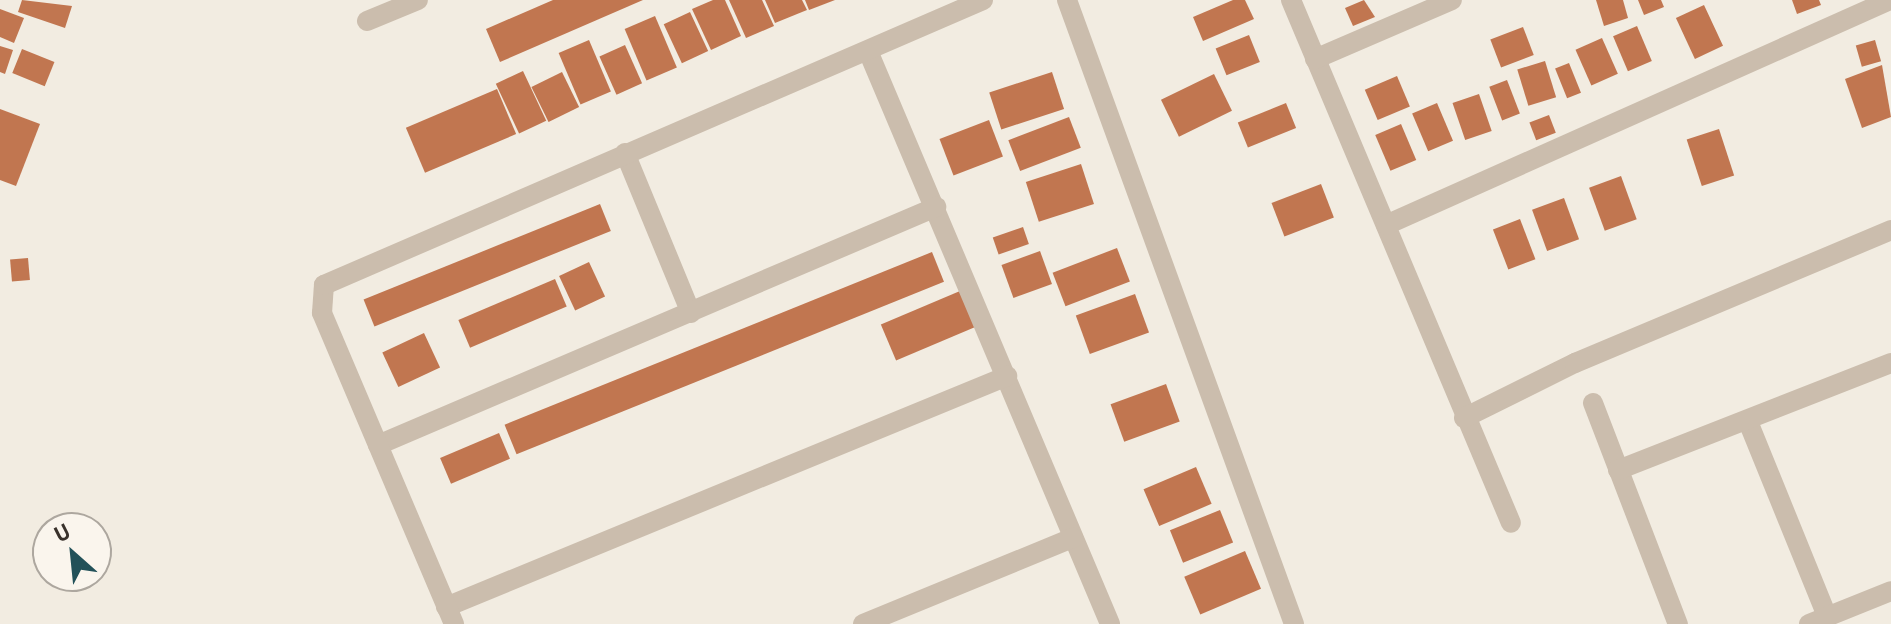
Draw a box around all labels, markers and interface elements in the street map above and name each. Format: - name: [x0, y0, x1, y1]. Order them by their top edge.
- north arrow: [32, 512, 112, 592]
- text: U: [50, 517, 75, 548]

